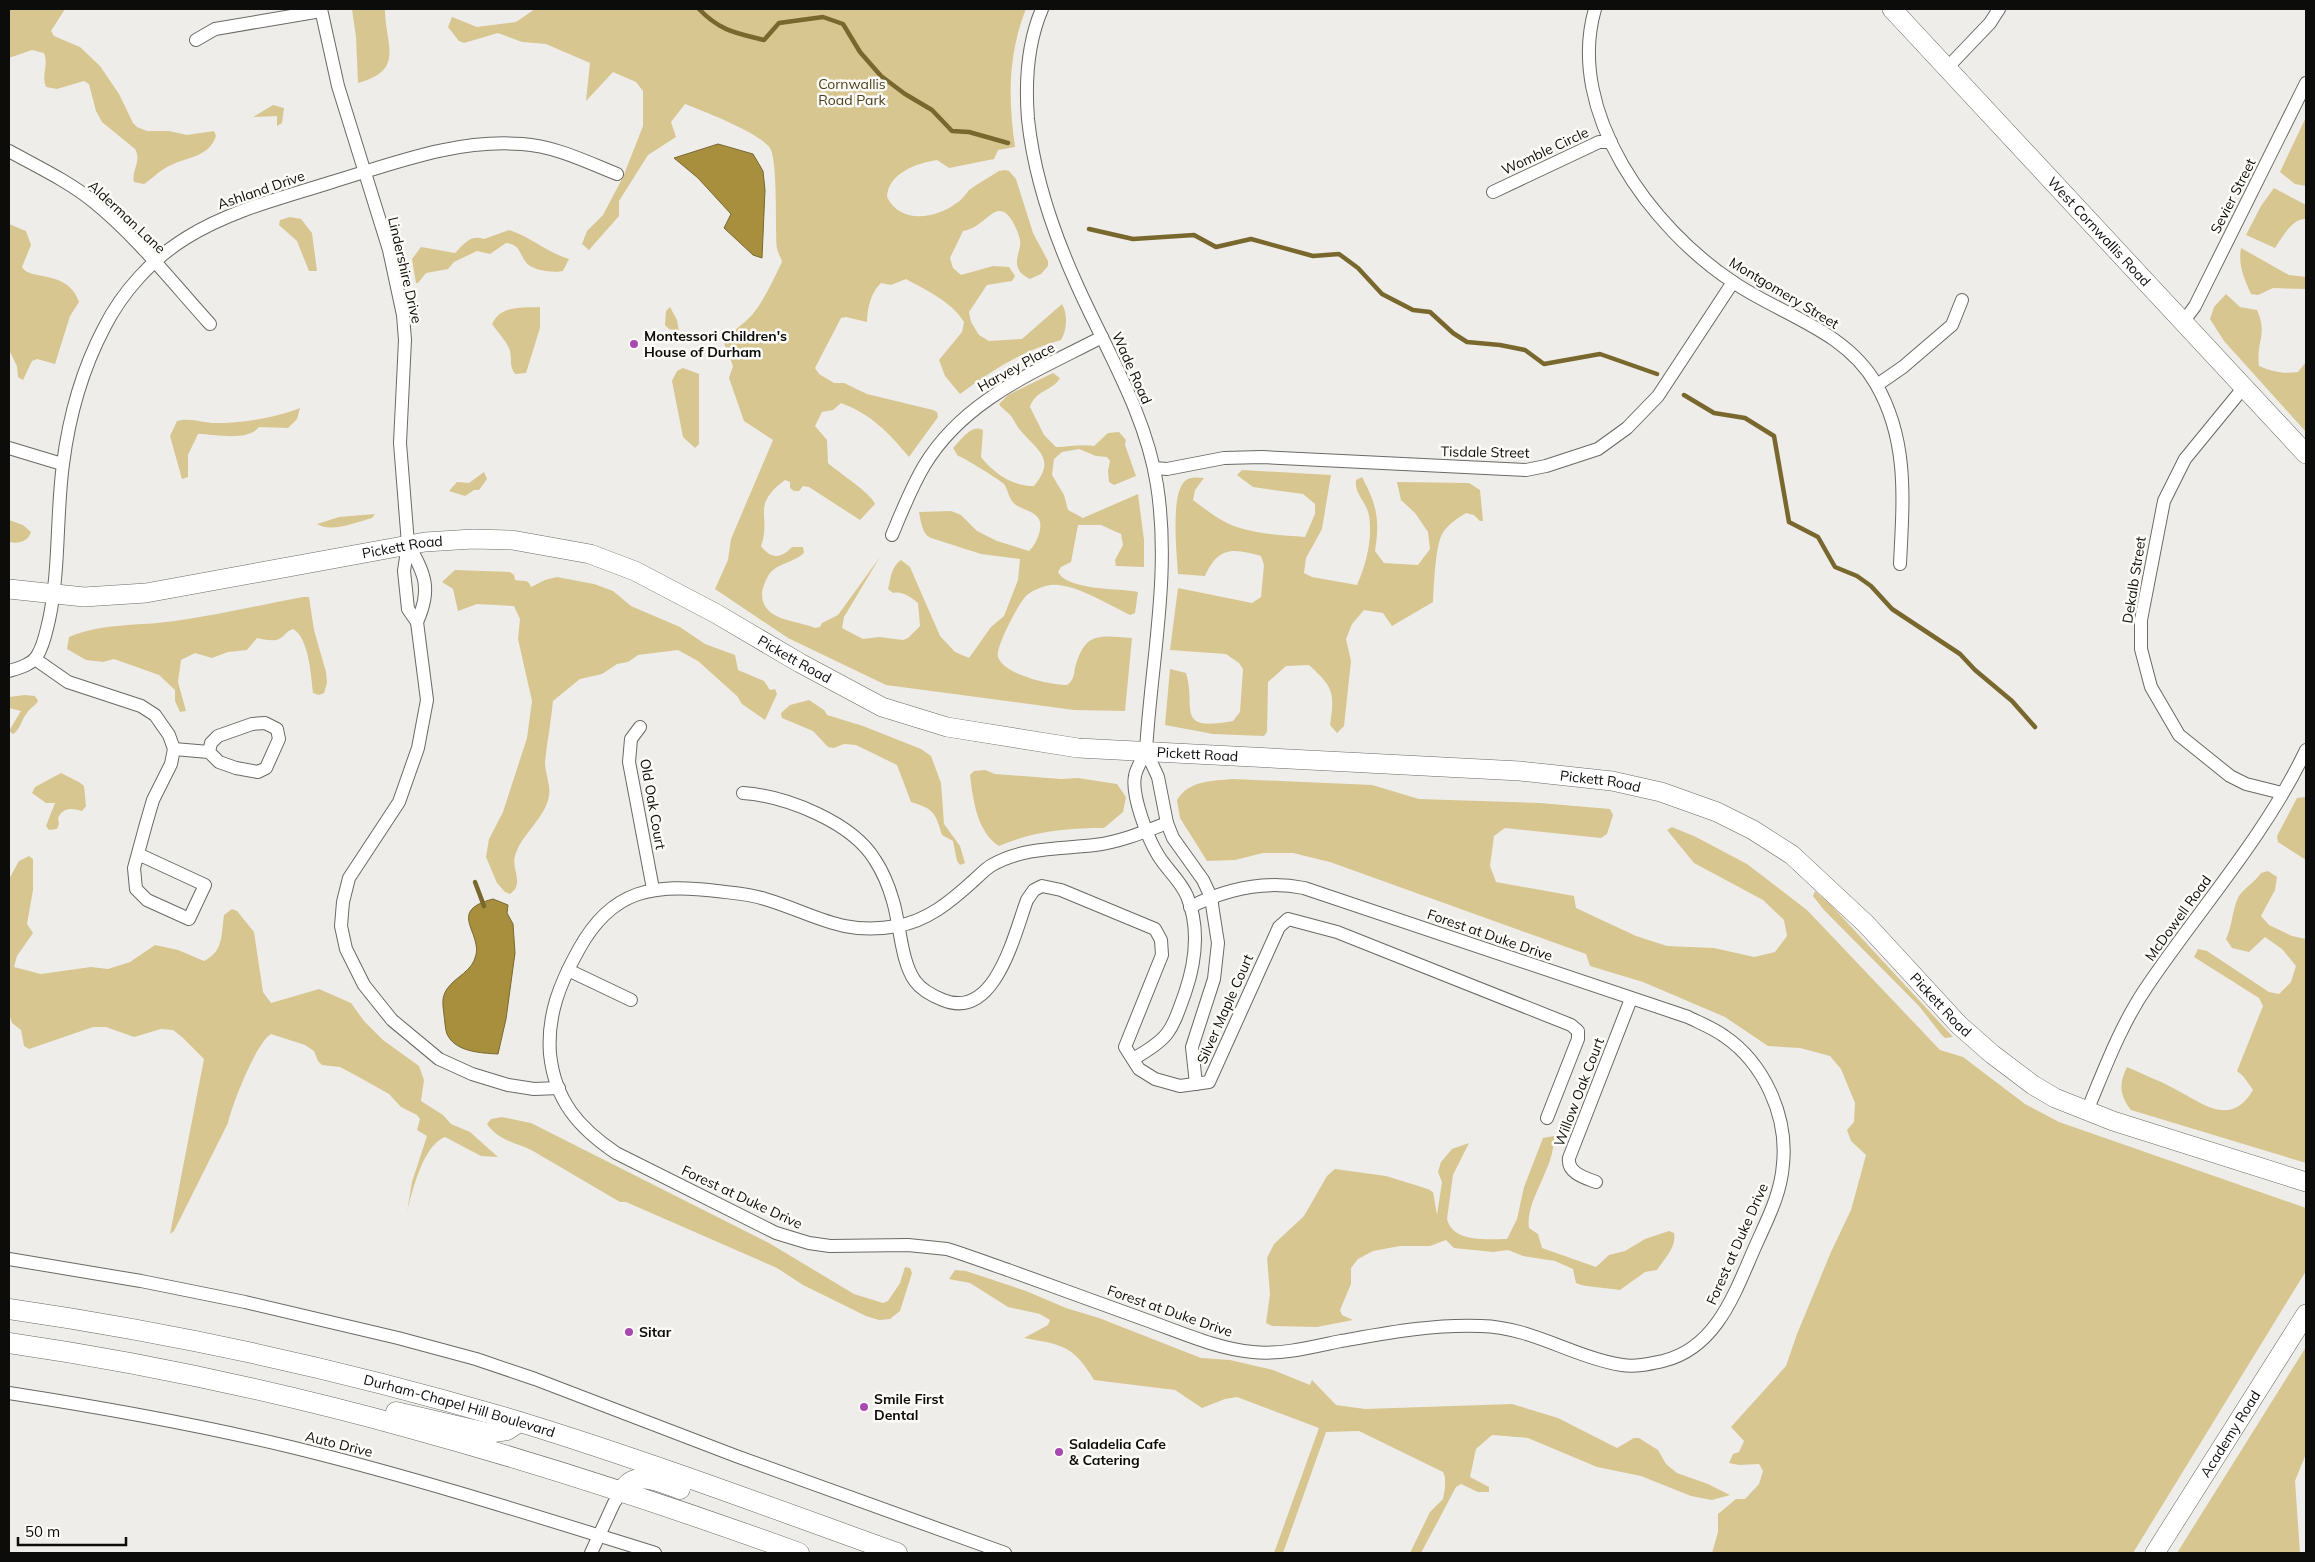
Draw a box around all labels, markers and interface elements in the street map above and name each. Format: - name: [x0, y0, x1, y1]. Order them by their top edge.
- park label: Cornwallis Road Park: [818, 75, 887, 109]
- street label: Womble Circle: [1499, 123, 1591, 179]
- street label: Sevier Street: [2206, 155, 2260, 237]
- street label: Ashland Drive: [215, 167, 307, 213]
- street label: West Cornwallis Road: [2044, 173, 2155, 290]
- street label: Alderman Lane: [85, 177, 169, 257]
- street label: Lindershire Drive: [384, 215, 426, 325]
- street label: Montgomery Street: [1726, 253, 1842, 333]
- place label: Montessori Children's House of Durham: [644, 327, 787, 361]
- street label: Wade Road: [1108, 329, 1156, 407]
- marker: Montessori Children's House of Durham: [628, 338, 640, 350]
- street label: Harvey Place: [974, 338, 1058, 396]
- street label: Tisdale Street: [1440, 442, 1530, 462]
- street label: Pickett Road: [360, 532, 443, 562]
- street label: Dekalb Street: [2118, 535, 2150, 625]
- street label: Pickett Road: [755, 631, 834, 687]
- street label: Pickett Road: [1156, 743, 1239, 765]
- street label: Old Oak Court: [636, 757, 670, 851]
- street label: Pickett Road: [1559, 766, 1643, 796]
- street label: McDowell Road: [2141, 872, 2215, 964]
- street label: Forest at Duke Drive: [1425, 905, 1555, 965]
- street label: Silver Maple Court: [1193, 951, 1257, 1067]
- street label: Pickett Road: [1906, 969, 1975, 1041]
- street label: Willow Oak Court: [1550, 1035, 1608, 1149]
- street label: Forest at Duke Drive: [679, 1161, 805, 1233]
- street label: Forest at Duke Drive: [1702, 1180, 1772, 1308]
- street label: Forest at Duke Drive: [1105, 1281, 1235, 1341]
- place label: Sitar: [639, 1323, 672, 1341]
- marker: Sitar: [623, 1326, 635, 1338]
- street label: Durham-Chapel Hill Boulevard: [362, 1370, 557, 1441]
- street label: Academy Road: [2196, 1387, 2264, 1481]
- place label: Smile First Dental: [874, 1390, 944, 1424]
- marker: Smile First Dental: [858, 1401, 870, 1413]
- street label: Auto Drive: [304, 1427, 374, 1461]
- place label: Saladelia Cafe & Catering: [1069, 1435, 1166, 1469]
- marker: Saladelia Cafe & Catering: [1053, 1446, 1065, 1458]
- scale bar: [18, 1514, 125, 1546]
- text: 50 m: [25, 1522, 60, 1541]

